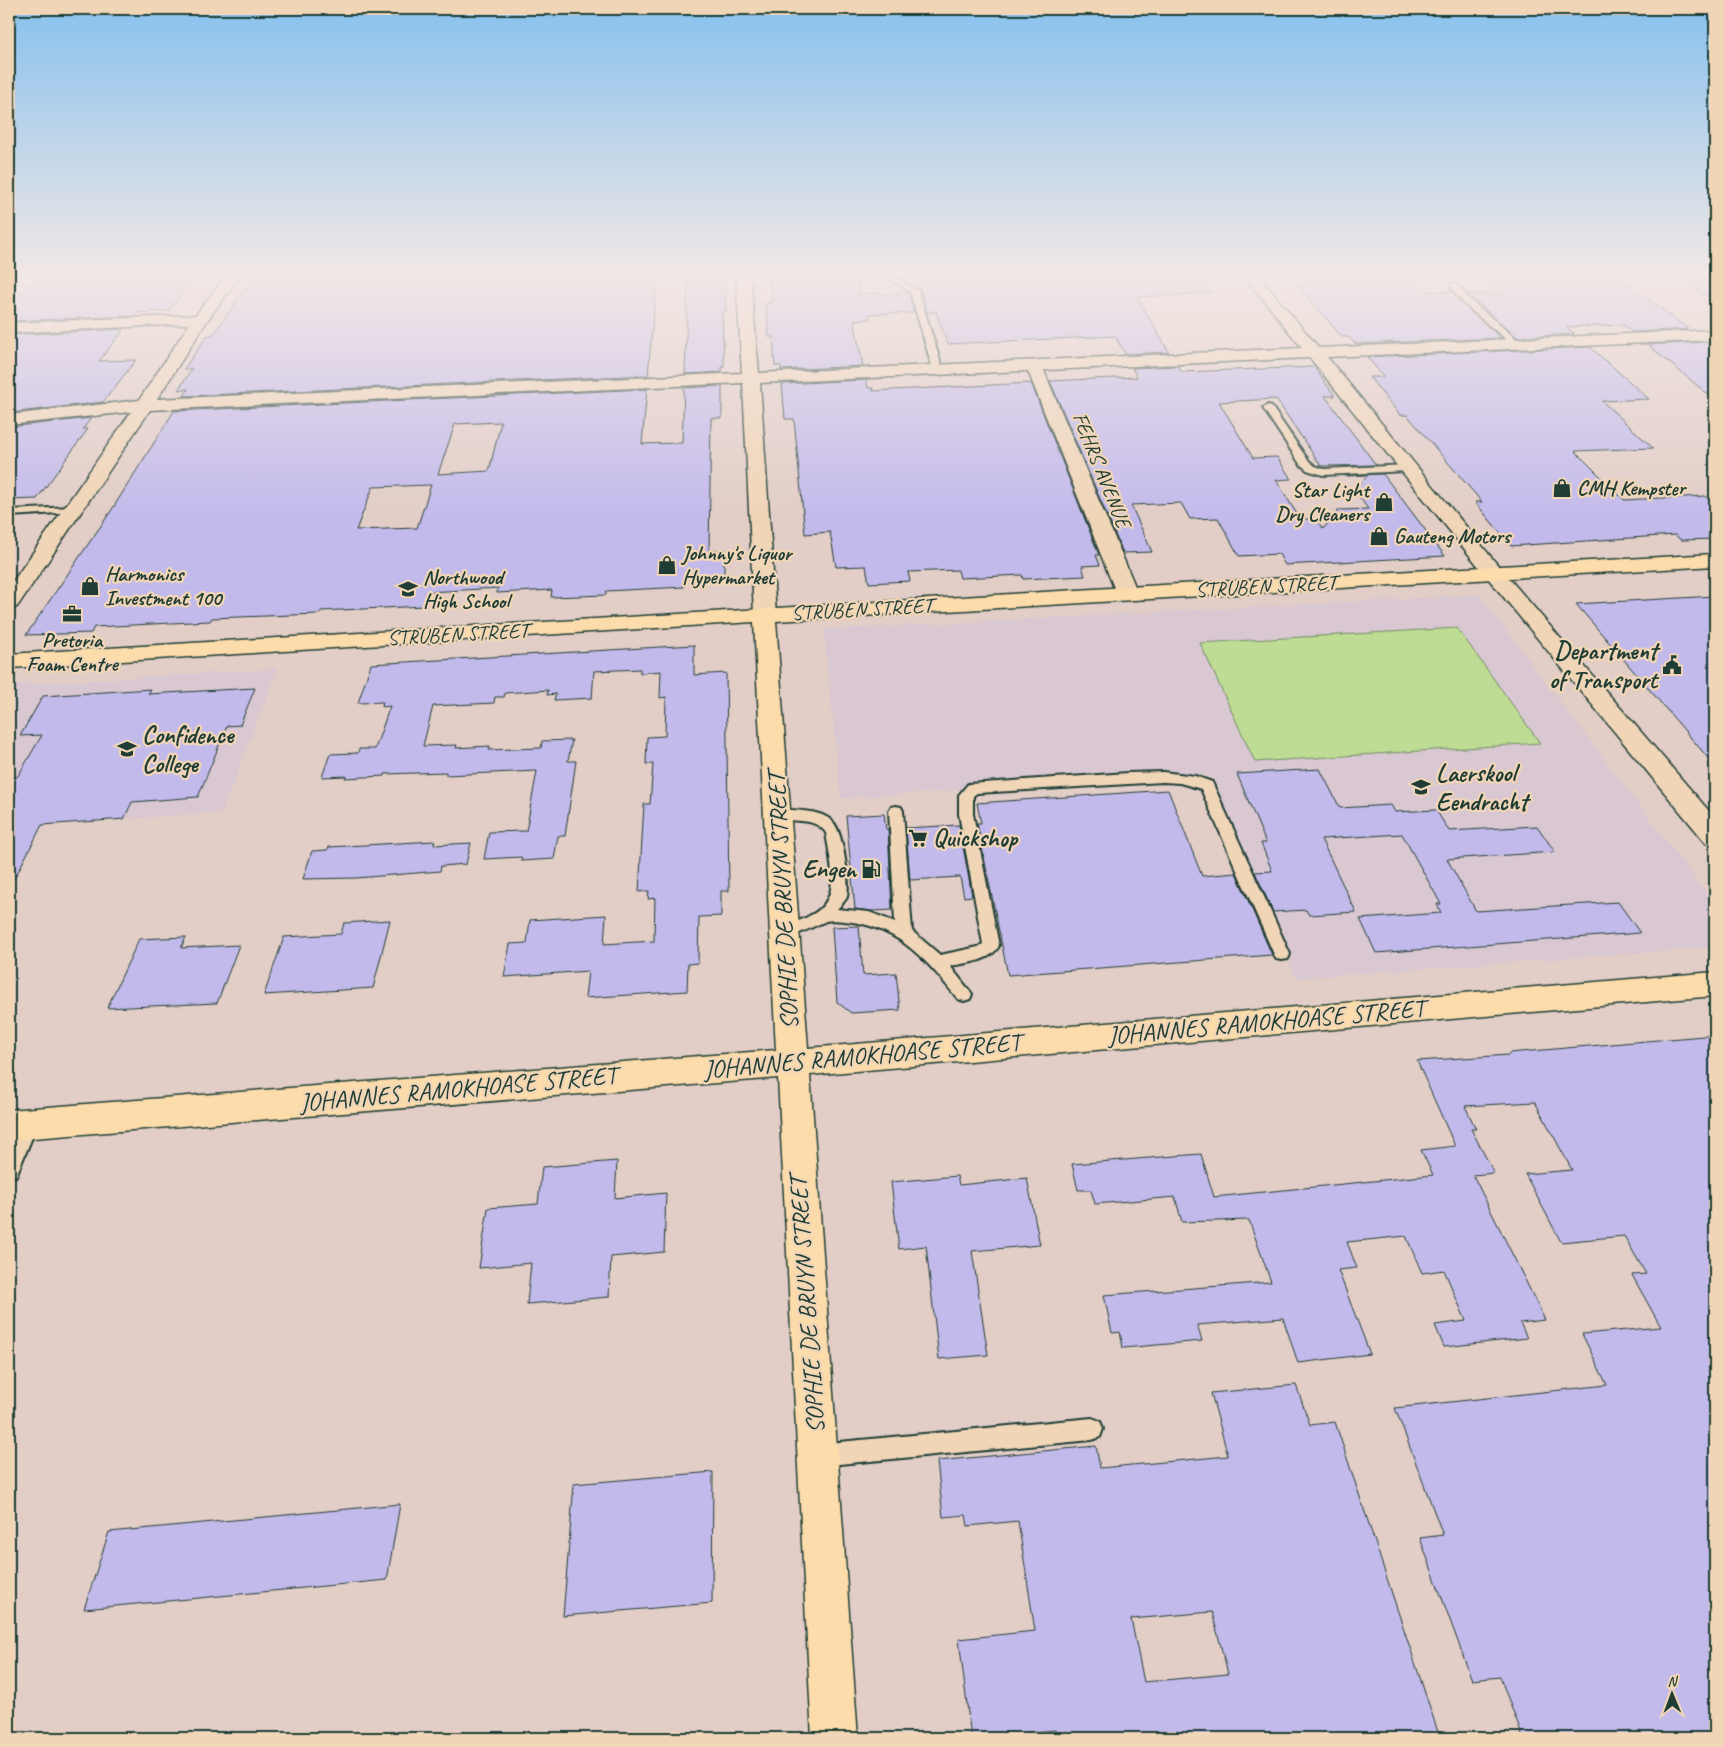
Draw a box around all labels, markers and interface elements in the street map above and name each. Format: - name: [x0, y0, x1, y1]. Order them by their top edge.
- street label: FEHRS AVENUE: [1067, 409, 1138, 534]
- place label: CMH Kempster: [1577, 475, 1687, 501]
- place label: Star Light Dry Cleaners: [1275, 477, 1372, 528]
- shop icon: CMH Kempster: [1551, 477, 1573, 499]
- shop icon: Star Light Dry Cleaners: [1373, 491, 1395, 513]
- place label: Gauteng Motors: [1394, 523, 1513, 549]
- shop icon: Gauteng Motors: [1368, 525, 1390, 547]
- place label: Johnny's Liquor Hypermarket: [680, 540, 794, 590]
- shop icon: Johnny's Liquor Hypermarket: [656, 554, 678, 576]
- place label: Harmonics Investment 100: [105, 561, 224, 611]
- place label: Northwood High School: [423, 564, 513, 614]
- street label: STRUBEN STREET: [1195, 569, 1343, 603]
- shop icon: Harmonics Investment 100: [79, 575, 101, 597]
- school or university icon: Northwood High School: [397, 578, 419, 600]
- street label: STRUBEN STREET: [791, 592, 939, 626]
- office icon: Pretoria Foam Centre: [61, 603, 83, 625]
- street label: STRUBEN STREET: [387, 617, 535, 651]
- place label: Pretoria Foam Centre: [26, 627, 120, 677]
- place label: Department of Transport: [1549, 635, 1661, 696]
- public building icon: Department of Transport: [1661, 654, 1683, 676]
- place label: Confidence College: [142, 719, 235, 780]
- school or university icon: Confidence College: [116, 738, 138, 760]
- place label: Laerskool Eendracht: [1436, 757, 1531, 818]
- street label: SOPHIE DE BRUYN STREET: [760, 765, 806, 1030]
- school or university icon: Laerskool Eendracht: [1410, 776, 1432, 798]
- place label: Quickshop: [933, 822, 1020, 854]
- supermarket icon: Quickshop: [907, 827, 929, 849]
- place label: Engen: [802, 853, 858, 885]
- fuel station icon: Engen: [860, 858, 882, 880]
- street label: JOHANNES RAMOKHOASE STREET: [1105, 992, 1432, 1052]
- street label: JOHANNES RAMOKHOASE STREET: [701, 1026, 1028, 1086]
- street label: JOHANNES RAMOKHOASE STREET: [297, 1059, 624, 1119]
- street label: SOPHIE DE BRUYN STREET: [782, 1169, 832, 1434]
- north arrow: [1646, 1670, 1696, 1720]
- text: N: [1667, 1673, 1679, 1690]

